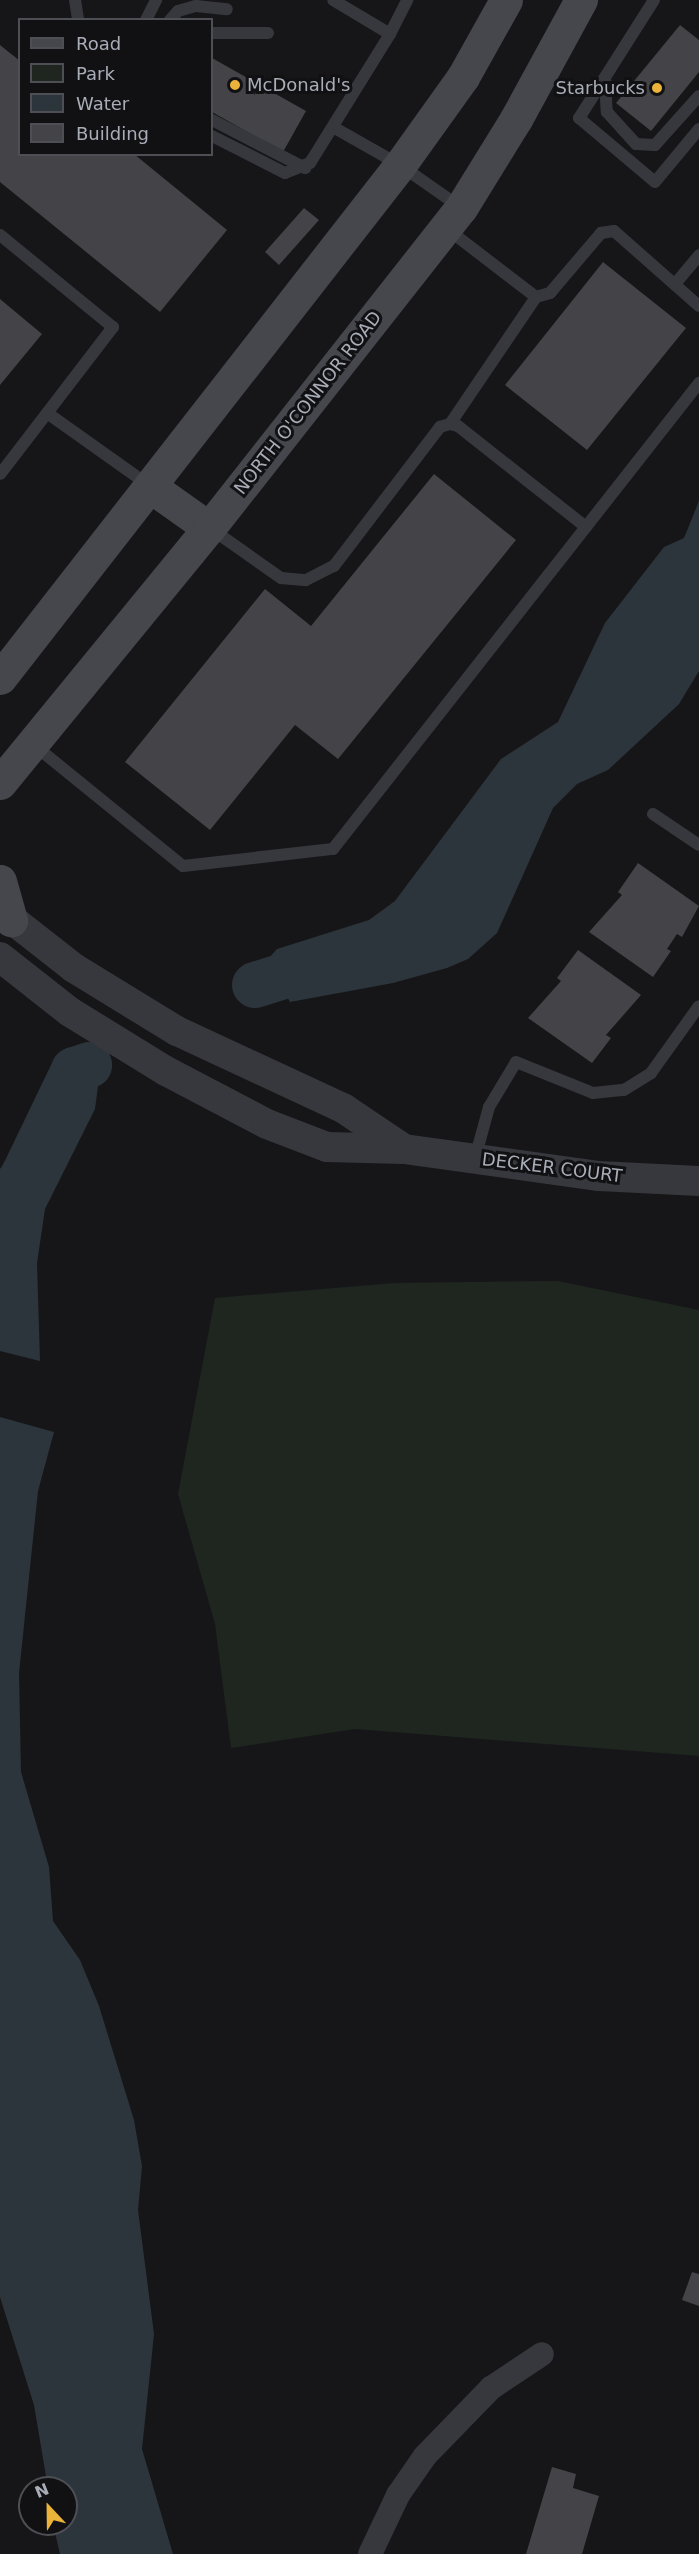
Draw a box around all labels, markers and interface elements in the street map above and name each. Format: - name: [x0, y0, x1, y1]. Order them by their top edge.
- legend: [18, 18, 213, 156]
- text: Road: [76, 33, 121, 54]
- text: Park: [76, 63, 115, 84]
- place label: McDonald's: [247, 74, 350, 96]
- place label: Starbucks: [556, 77, 645, 99]
- marker: McDonald's: [228, 78, 242, 92]
- marker: Starbucks: [650, 81, 664, 95]
- text: Water: [76, 93, 129, 114]
- text: Building: [76, 123, 149, 144]
- street label: NORTH O'CONNOR ROAD: [230, 307, 386, 499]
- street label: DECKER COURT: [481, 1149, 623, 1187]
- north arrow: [18, 2476, 78, 2536]
- text: N: [32, 2479, 52, 2502]

